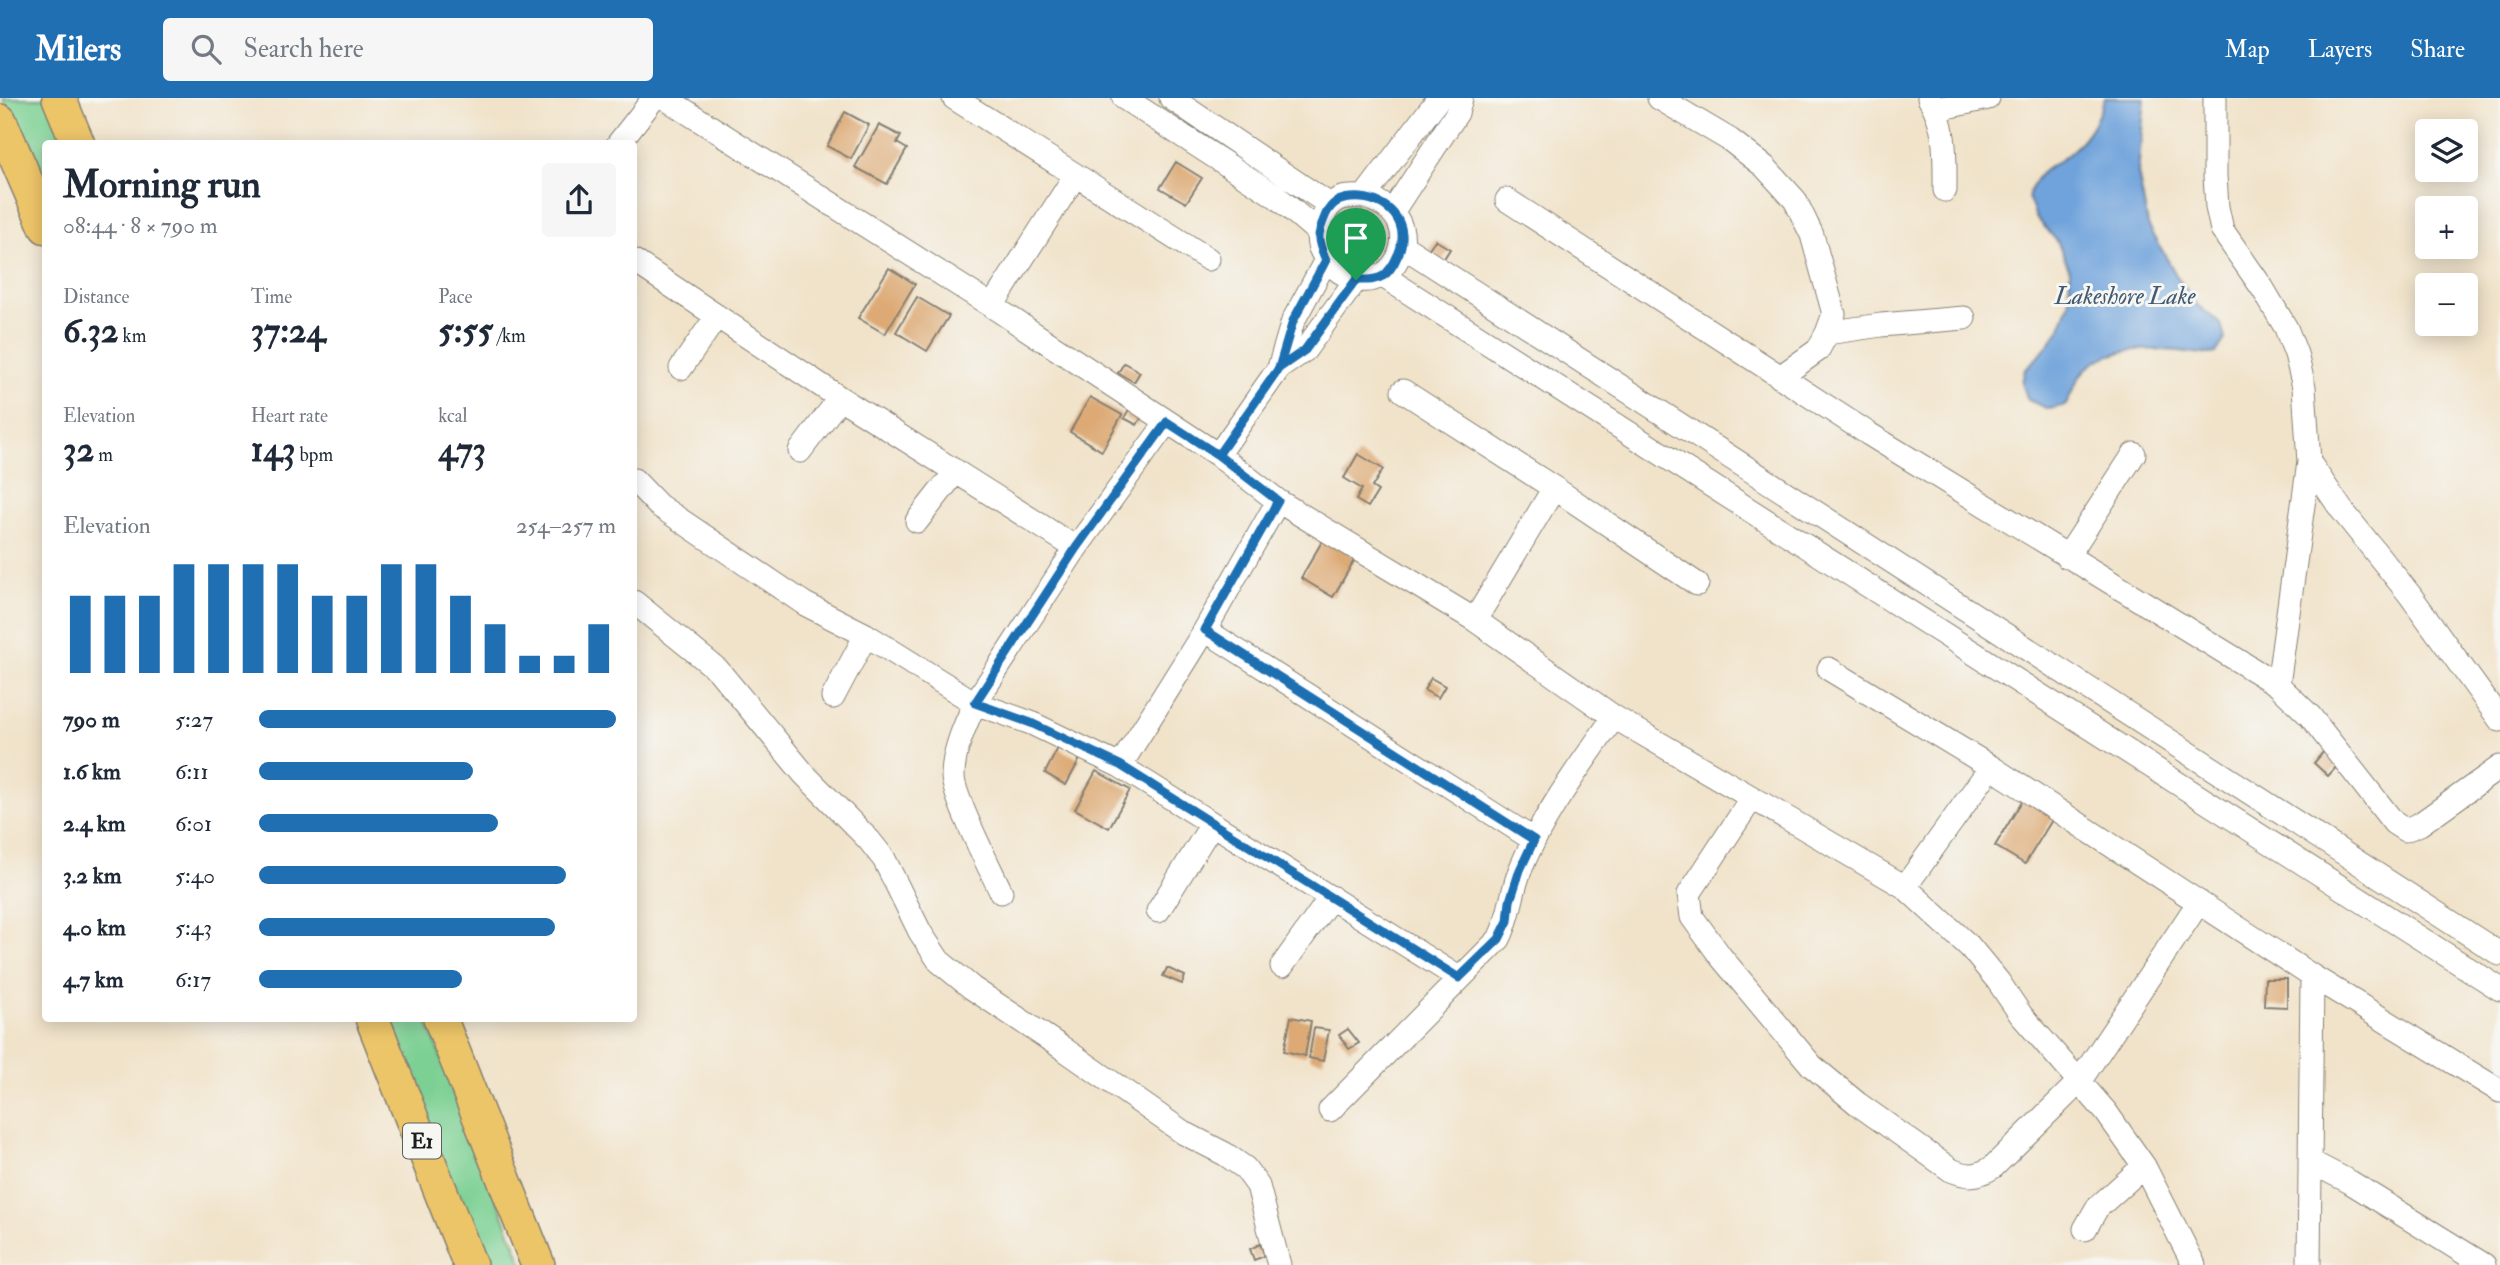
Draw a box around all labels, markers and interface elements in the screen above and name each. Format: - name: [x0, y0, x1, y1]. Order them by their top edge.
- search box: [163, 18, 653, 81]
- text: Milers: [35, 29, 121, 70]
- icon: search: [187, 30, 225, 68]
- text: Search here: [243, 33, 364, 65]
- text: Map: [2225, 34, 2270, 65]
- text: Layers: [2308, 34, 2372, 65]
- text: Share: [2410, 34, 2465, 65]
- map controls: [2415, 119, 2478, 336]
- button: layers: [2415, 119, 2478, 182]
- text: Morning run: [63, 161, 261, 209]
- button: share: [542, 163, 616, 237]
- button: +: [2415, 196, 2478, 259]
- pin: [1326, 208, 1386, 280]
- text: 08:44 · 8 × 790 m: [63, 211, 218, 240]
- icon: arrive: [1337, 219, 1375, 257]
- button: −: [2415, 273, 2478, 336]
- water label: Lakeshore Lake: [2053, 281, 2197, 312]
- text: Distance: [63, 285, 129, 309]
- text: Time: [251, 285, 292, 309]
- text: Pace: [438, 285, 472, 309]
- text: 6.32: [63, 309, 119, 353]
- text: 37:24: [251, 309, 325, 353]
- text: 5:55: [438, 309, 493, 353]
- text: km: [119, 324, 146, 348]
- text: /km: [493, 324, 526, 348]
- text: Elevation: [63, 404, 135, 428]
- text: Heart rate: [251, 404, 328, 428]
- text: kcal: [438, 404, 467, 428]
- text: 32: [63, 428, 94, 472]
- text: 143: [251, 428, 295, 472]
- text: 473: [438, 428, 486, 472]
- text: m: [94, 443, 113, 467]
- text: bpm: [295, 443, 333, 467]
- text: Elevation: [63, 511, 151, 540]
- text: 254–257 m: [516, 511, 616, 540]
- text: 790 m: [63, 705, 120, 734]
- text: 5:27: [175, 705, 213, 734]
- text: 1.6 km: [63, 757, 121, 786]
- text: 6:11: [175, 757, 209, 786]
- text: 2.4 km: [63, 809, 126, 838]
- text: 6:01: [175, 809, 212, 838]
- text: 3.2 km: [63, 861, 122, 890]
- text: 5:40: [175, 861, 215, 890]
- text: 4.0 km: [63, 913, 126, 942]
- text: 5:43: [175, 913, 212, 942]
- text: 4.7 km: [63, 965, 124, 994]
- text: 6:17: [175, 965, 211, 994]
- road number: E1: [403, 1124, 441, 1158]

